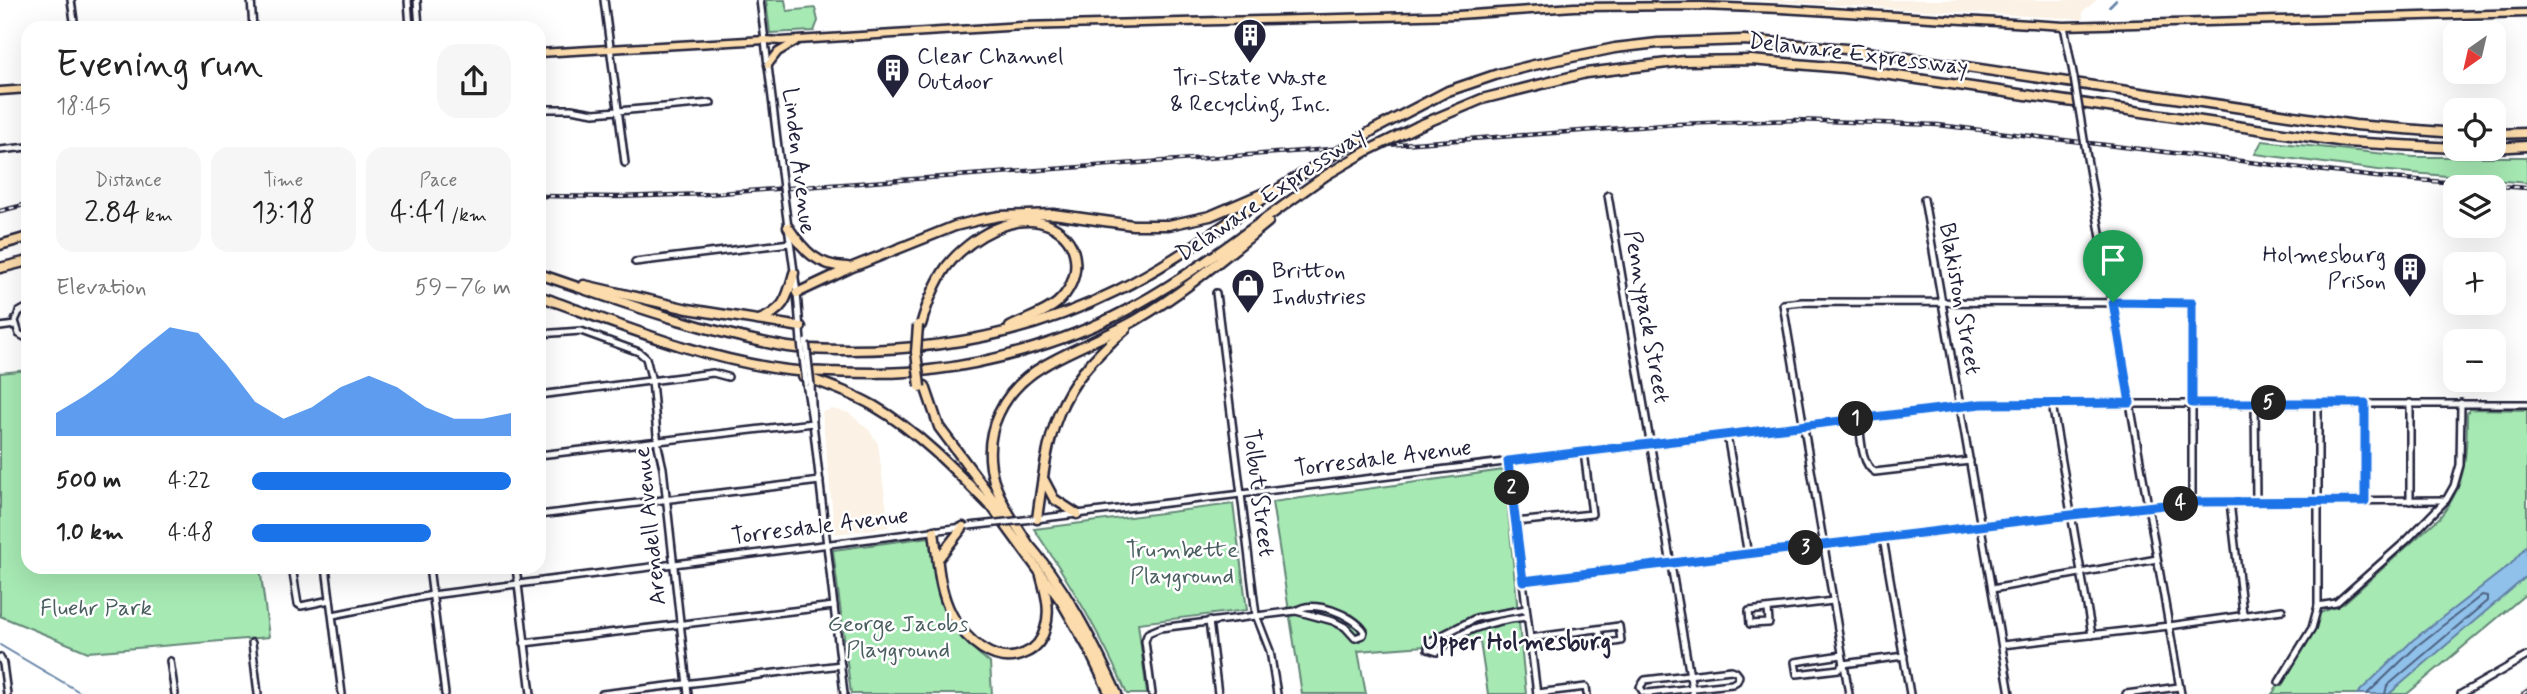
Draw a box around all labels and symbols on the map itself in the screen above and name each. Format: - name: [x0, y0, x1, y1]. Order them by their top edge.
- building icon: Tri-State Waste & Recycling, Inc.: [1231, 16, 1269, 65]
- north arrow: [2443, 21, 2506, 84]
- street label: Delaware Expressway: [1746, 27, 1970, 83]
- place label: Clear Channel Outdoor: [917, 42, 1064, 98]
- building icon: Clear Channel Outdoor: [874, 51, 912, 100]
- place label: Tri-State Waste & Recycling, Inc.: [1170, 64, 1330, 122]
- street label: Linden Avenue: [774, 86, 822, 236]
- street label: Delaware Expressway: [1171, 121, 1371, 269]
- street label: Blakiston Street: [1931, 221, 1987, 377]
- street label: Pennypack Street: [1616, 228, 1676, 406]
- pin: [2083, 230, 2143, 302]
- place label: Holmesburg Prison: [2262, 241, 2386, 297]
- building icon: Holmesburg Prison: [2391, 250, 2429, 299]
- place label: Britton Industries: [1272, 257, 1366, 313]
- shop icon: Britton Industries: [1229, 266, 1267, 315]
- pin: 5: [2252, 386, 2286, 420]
- pin: 1: [1839, 402, 1874, 436]
- street label: Tolbut Street: [1235, 427, 1281, 559]
- street label: Torresdale Avenue: [1293, 433, 1473, 485]
- street label: Arendell Avenue: [628, 445, 674, 607]
- pin: 2: [1494, 470, 1530, 505]
- pin: 4: [2164, 486, 2198, 522]
- street label: Torresdale Avenue: [730, 501, 910, 553]
- pin: 3: [1788, 530, 1824, 566]
- park label: Trumbette Playground: [1126, 536, 1238, 592]
- park label: Fluehr Park: [40, 594, 152, 624]
- park label: George Jacobs Playground: [828, 610, 968, 666]
- district label: Upper Holmesburg: [1423, 627, 1611, 659]

